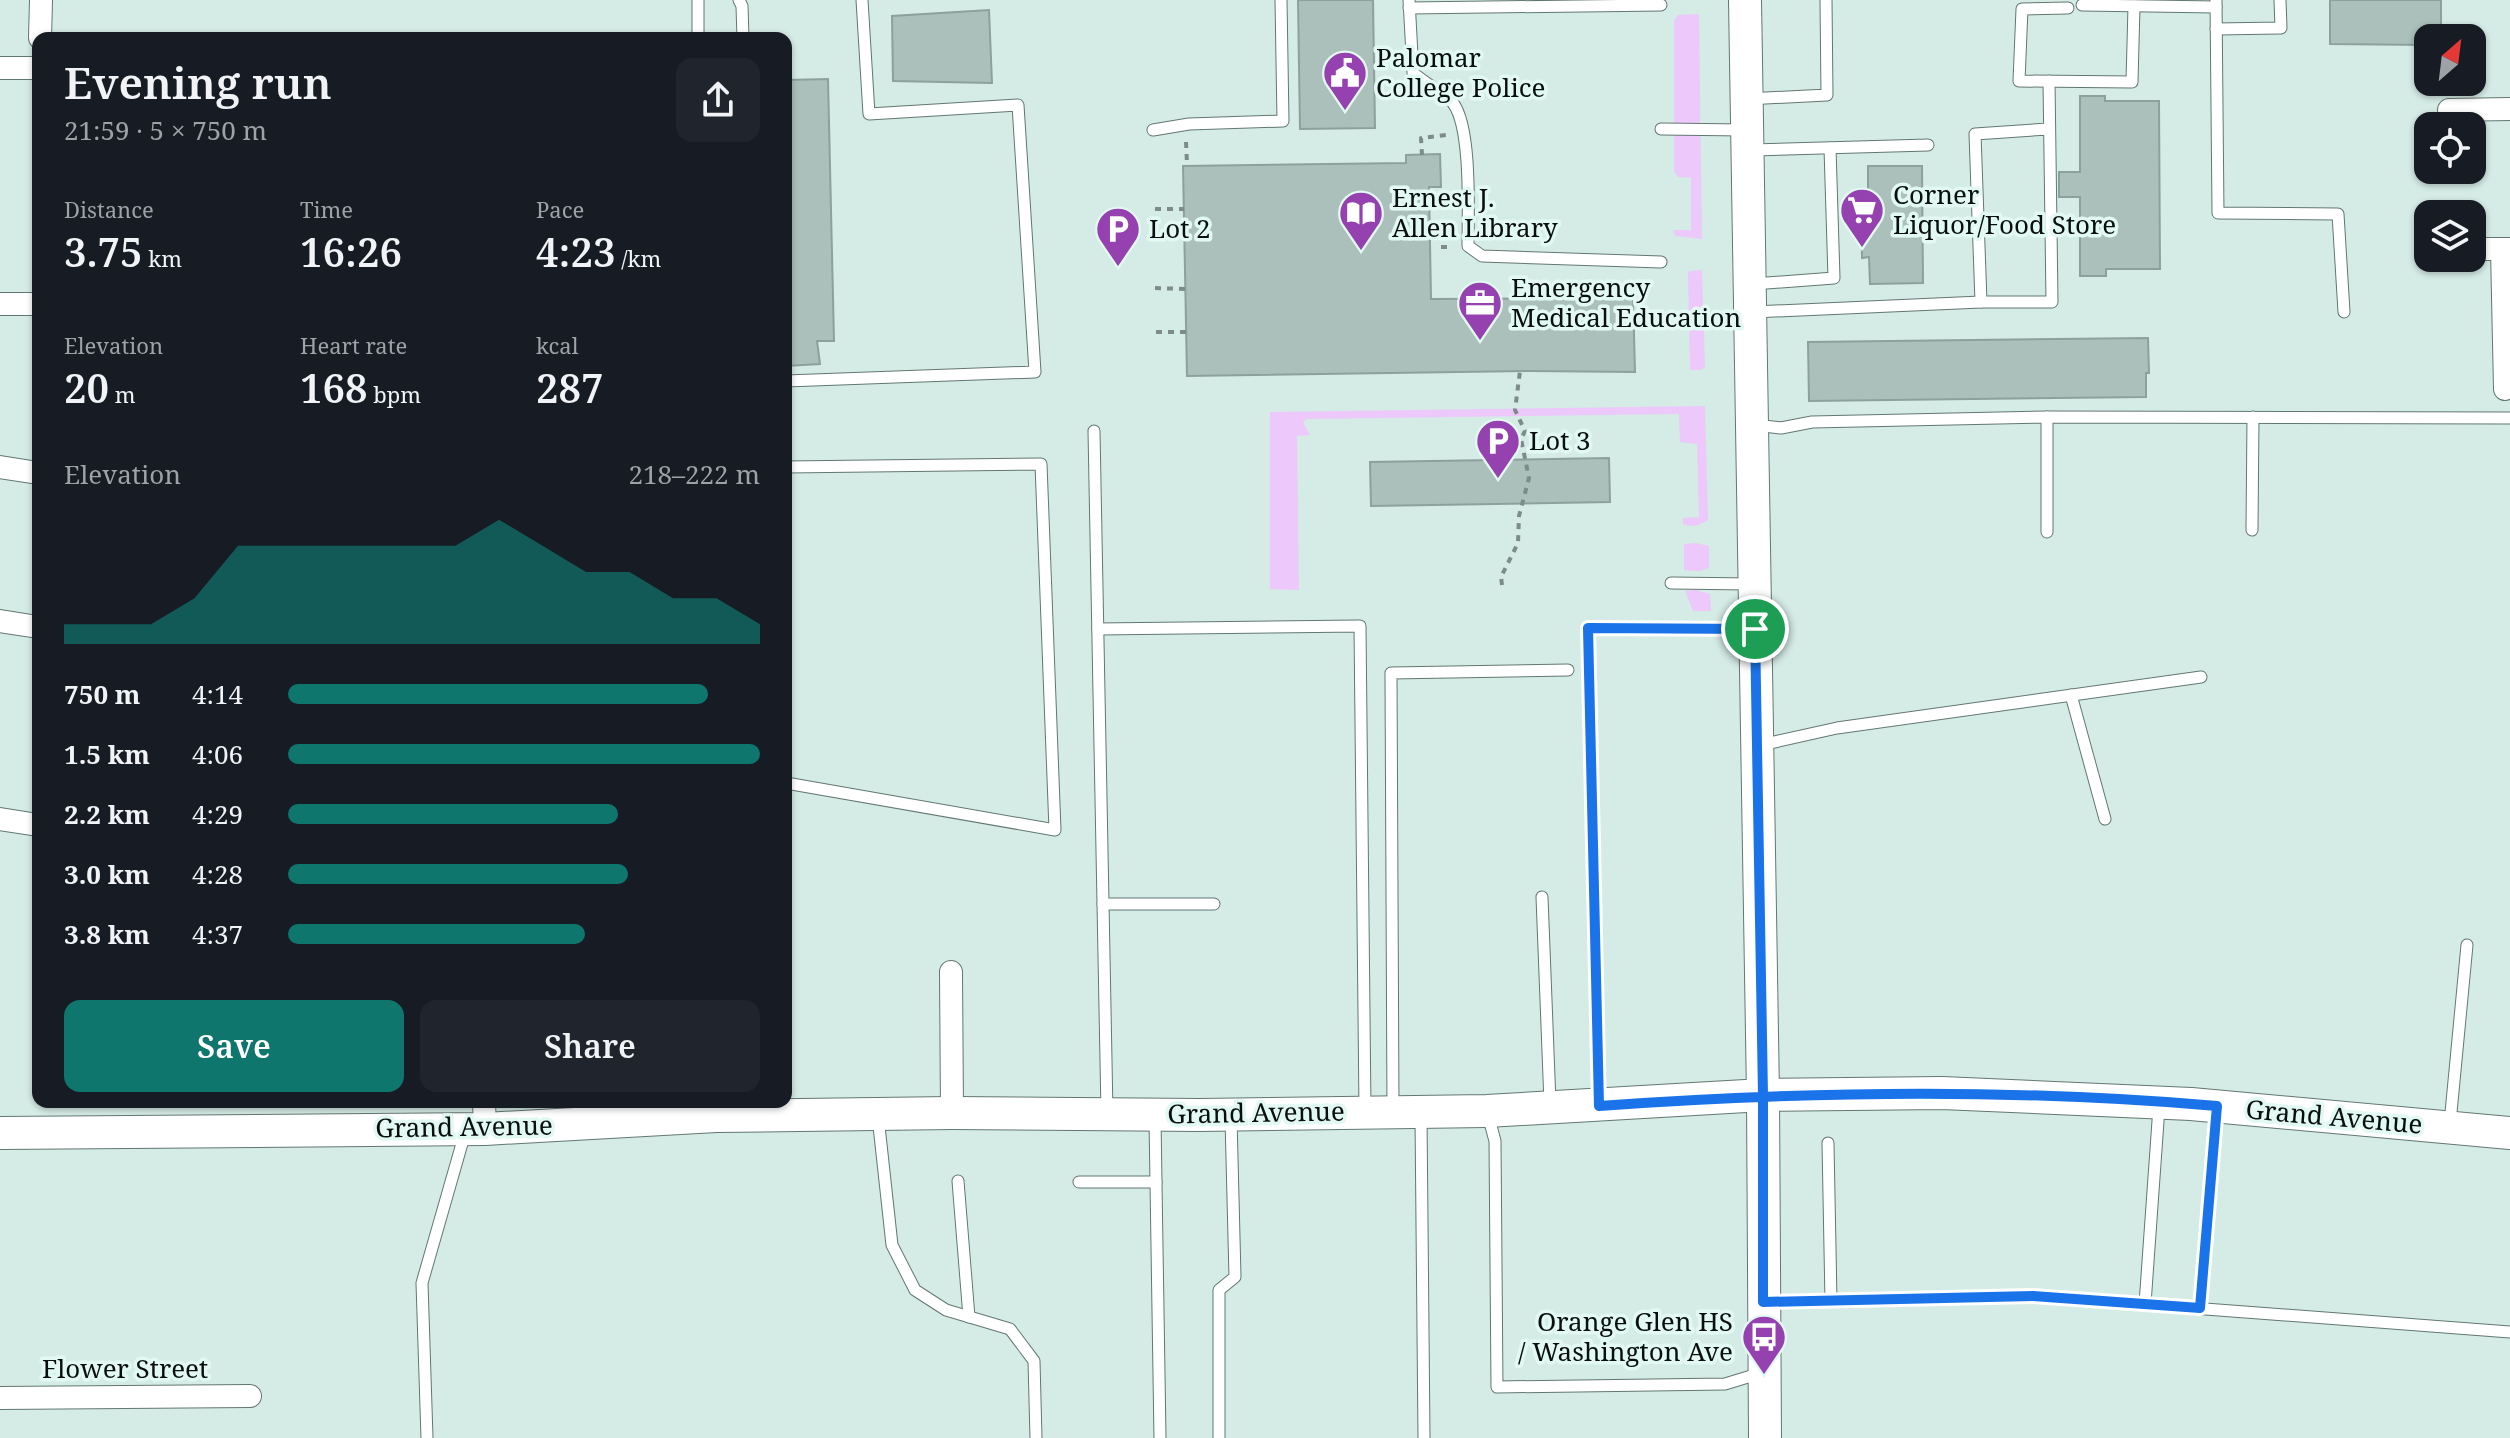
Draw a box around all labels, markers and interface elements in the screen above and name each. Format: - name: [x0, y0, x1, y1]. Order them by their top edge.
- north arrow: [2414, 24, 2486, 96]
- map controls: [2414, 24, 2486, 272]
- place label: Palomar College Police: [1376, 39, 1545, 105]
- public building icon: Palomar College Police: [1321, 49, 1369, 112]
- text: Evening run: [64, 52, 332, 112]
- button: share: [676, 58, 760, 142]
- text: 21:59 · 5 × 750 m: [64, 112, 267, 148]
- button: locate: [2414, 112, 2486, 184]
- place label: Corner Liquor/Food Store: [1893, 176, 2116, 242]
- place label: Ernest J. Allen Library: [1392, 179, 1558, 245]
- supermarket icon: Corner Liquor/Food Store: [1838, 186, 1886, 249]
- library icon: Ernest J. Allen Library: [1337, 189, 1385, 252]
- text: Distance: [64, 194, 154, 224]
- text: Time: [300, 194, 353, 224]
- text: Pace: [536, 194, 584, 224]
- button: layers: [2414, 200, 2486, 272]
- parking icon: Lot 2: [1094, 205, 1142, 268]
- place label: Lot 2: [1149, 210, 1211, 246]
- text: 3.75: [64, 224, 143, 279]
- text: 16:26: [300, 224, 402, 279]
- text: 4:23: [536, 224, 615, 279]
- text: km: [143, 243, 182, 273]
- text: /km: [615, 243, 661, 273]
- place label: Emergency Medical Education: [1511, 269, 1741, 335]
- office icon: Emergency Medical Education: [1456, 279, 1504, 342]
- text: Elevation: [64, 330, 163, 360]
- text: Heart rate: [300, 330, 407, 360]
- text: kcal: [536, 330, 578, 360]
- text: 20: [64, 360, 109, 415]
- text: 168: [300, 360, 368, 415]
- text: 287: [536, 360, 604, 415]
- text: m: [109, 379, 136, 409]
- text: bpm: [368, 379, 421, 409]
- parking icon: Lot 3: [1474, 417, 1522, 480]
- place label: Lot 3: [1529, 422, 1591, 458]
- text: Elevation: [64, 456, 181, 492]
- text: 218–222 m: [628, 456, 760, 492]
- pin: [1721, 595, 1789, 663]
- icon: arrive: [1733, 607, 1777, 651]
- text: 750 m: [64, 676, 140, 712]
- text: 4:14: [192, 676, 243, 712]
- text: 1.5 km: [64, 736, 150, 772]
- text: 4:06: [192, 736, 243, 772]
- text: 2.2 km: [64, 796, 150, 832]
- text: 4:29: [192, 796, 243, 832]
- text: 3.0 km: [64, 856, 150, 892]
- text: 4:28: [192, 856, 243, 892]
- text: 3.8 km: [64, 916, 150, 952]
- text: 4:37: [192, 916, 243, 952]
- button: Save: [64, 1000, 404, 1092]
- button: Share: [420, 1000, 760, 1092]
- street label: Grand Avenue: [2244, 1090, 2424, 1142]
- street label: Grand Avenue: [1167, 1092, 1345, 1132]
- street label: Grand Avenue: [375, 1106, 553, 1146]
- place label: Orange Glen HS / Washington Ave: [1518, 1303, 1733, 1369]
- bus stop icon: Orange Glen HS / Washington Ave: [1740, 1313, 1788, 1376]
- street label: Flower Street: [42, 1350, 208, 1386]

